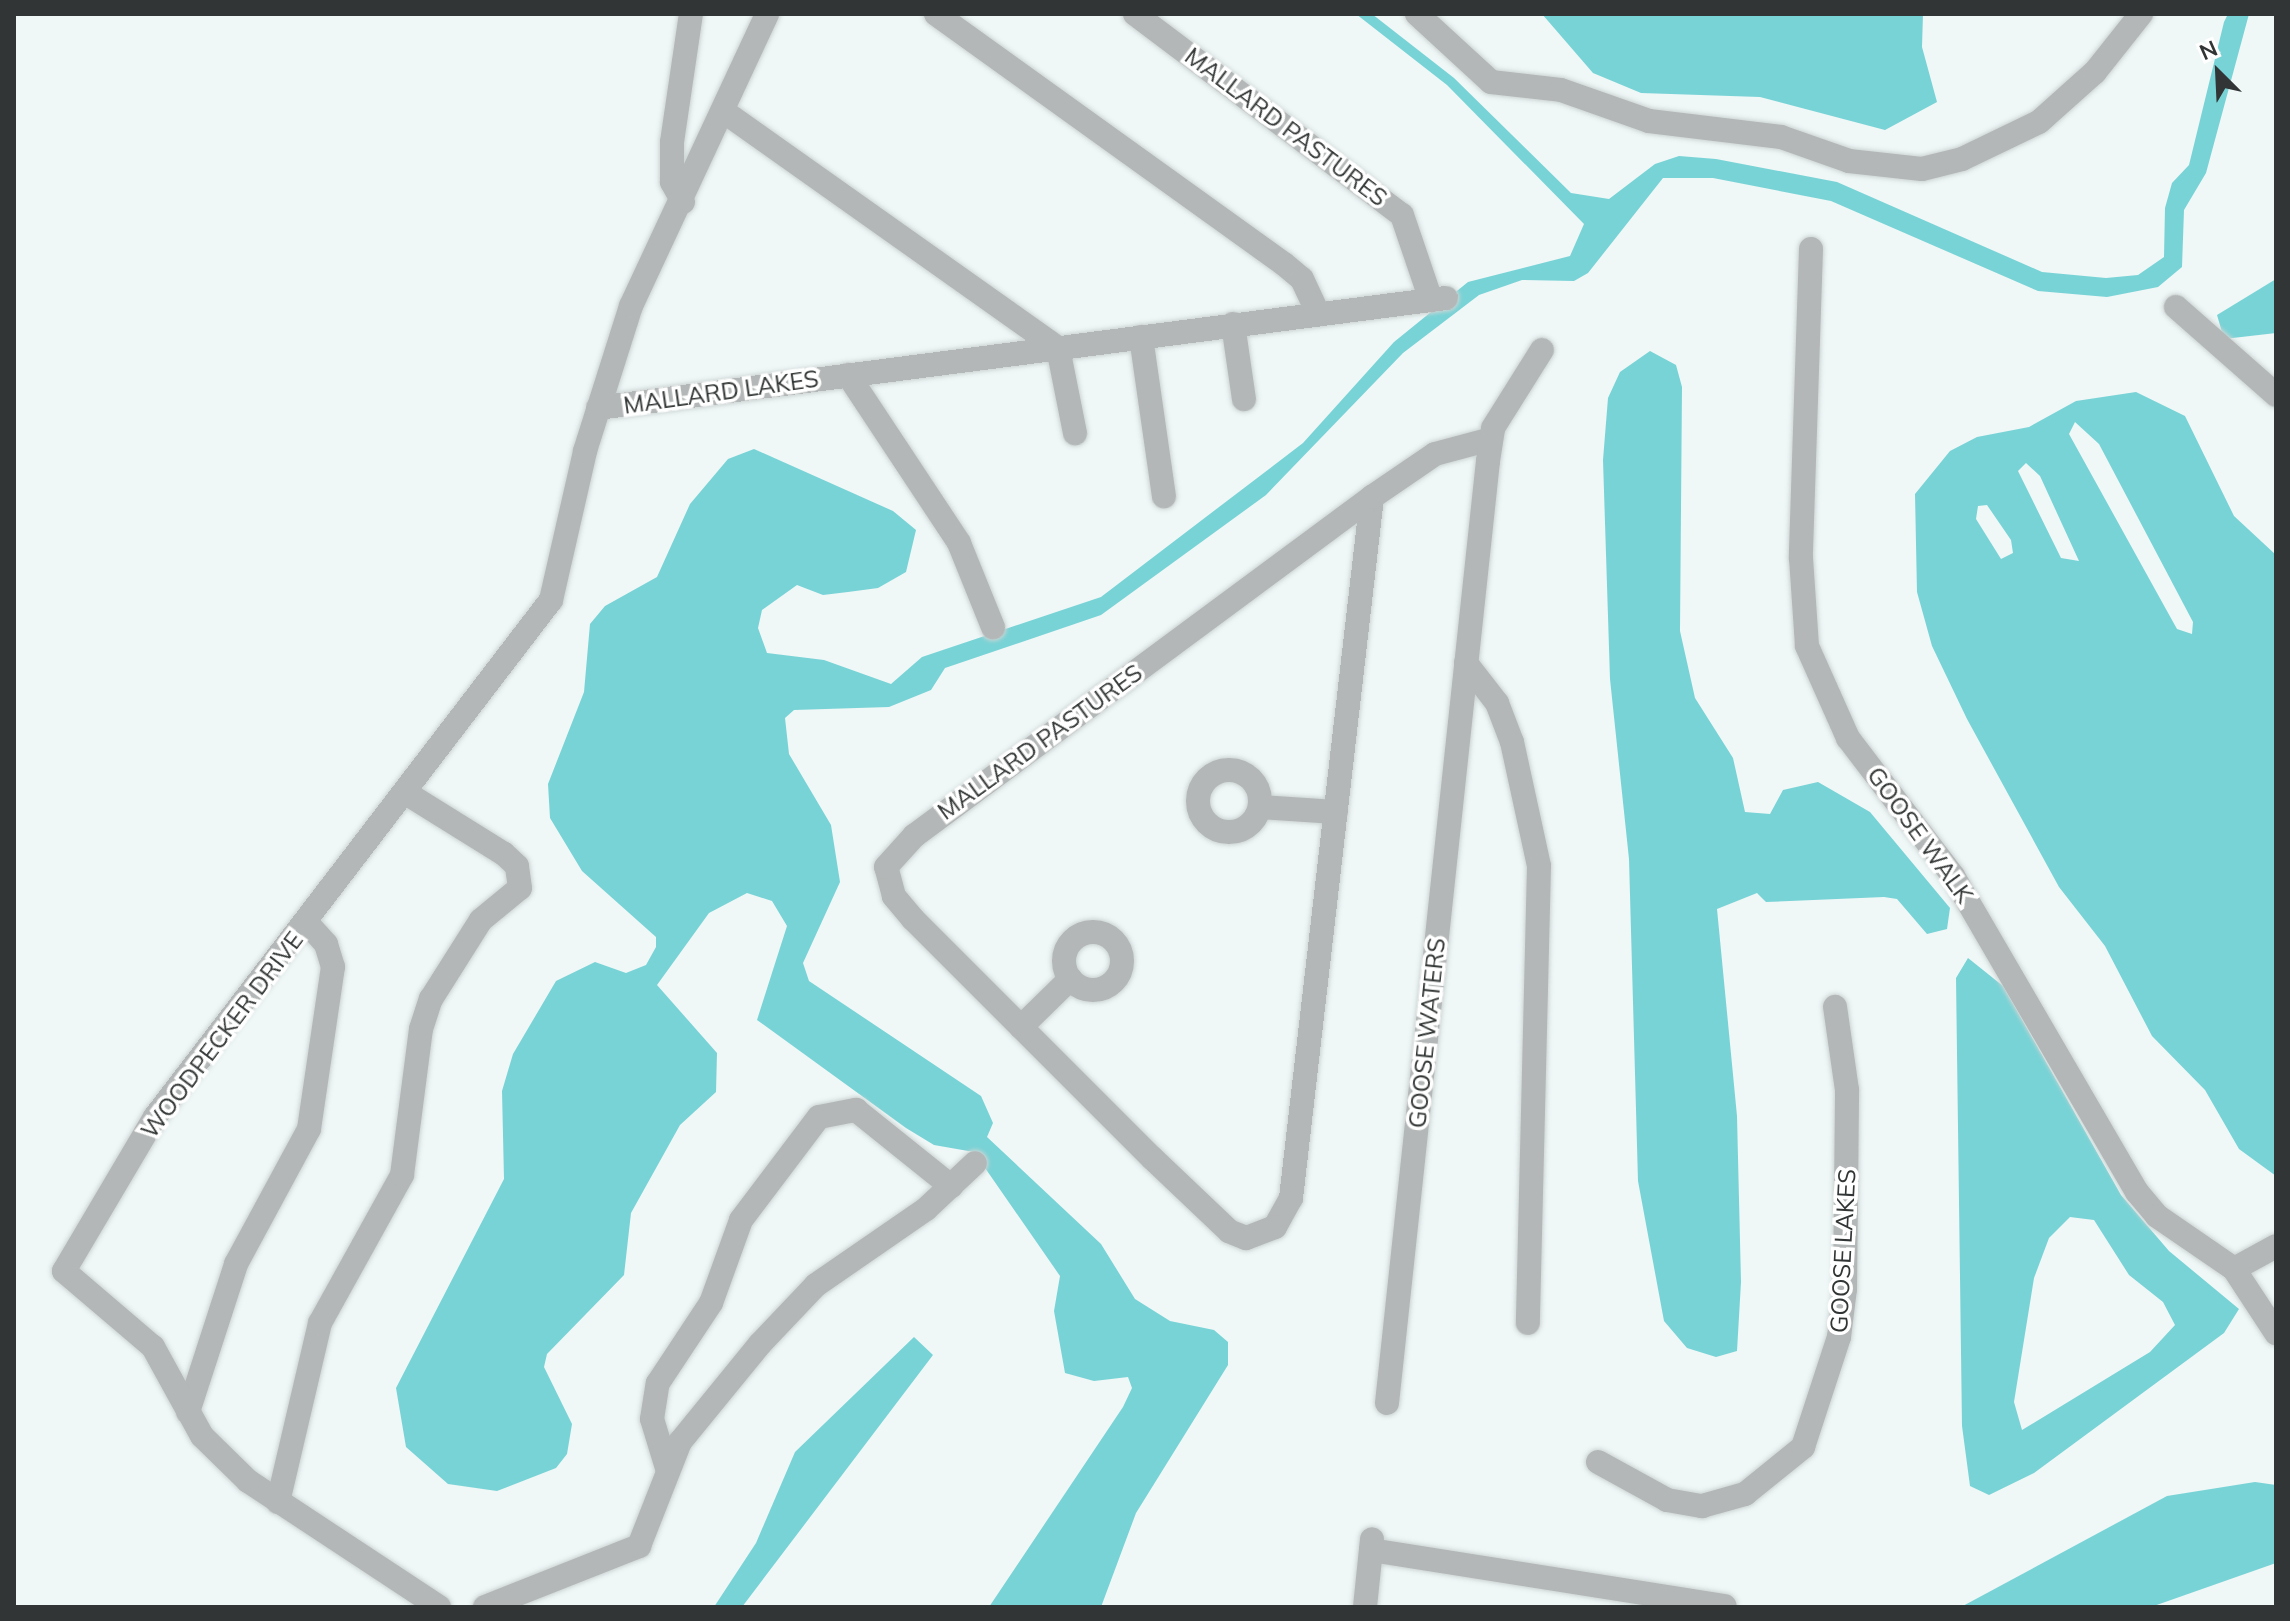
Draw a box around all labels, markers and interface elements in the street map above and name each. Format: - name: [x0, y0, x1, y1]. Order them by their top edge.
- north arrow: [2178, 32, 2258, 112]
- text: N: [2195, 34, 2222, 66]
- street label: MALLARD PASTURES: [1179, 42, 1393, 212]
- street label: MALLARD LAKES: [622, 364, 820, 420]
- street label: MALLARD PASTURES: [932, 658, 1148, 826]
- street label: GOOSE WALK: [1861, 761, 1979, 909]
- street label: WOODPECKER DRIVE: [135, 926, 309, 1144]
- street label: GOOSE WATERS: [1403, 936, 1451, 1130]
- street label: GOOSE LAKES: [1824, 1168, 1862, 1334]

